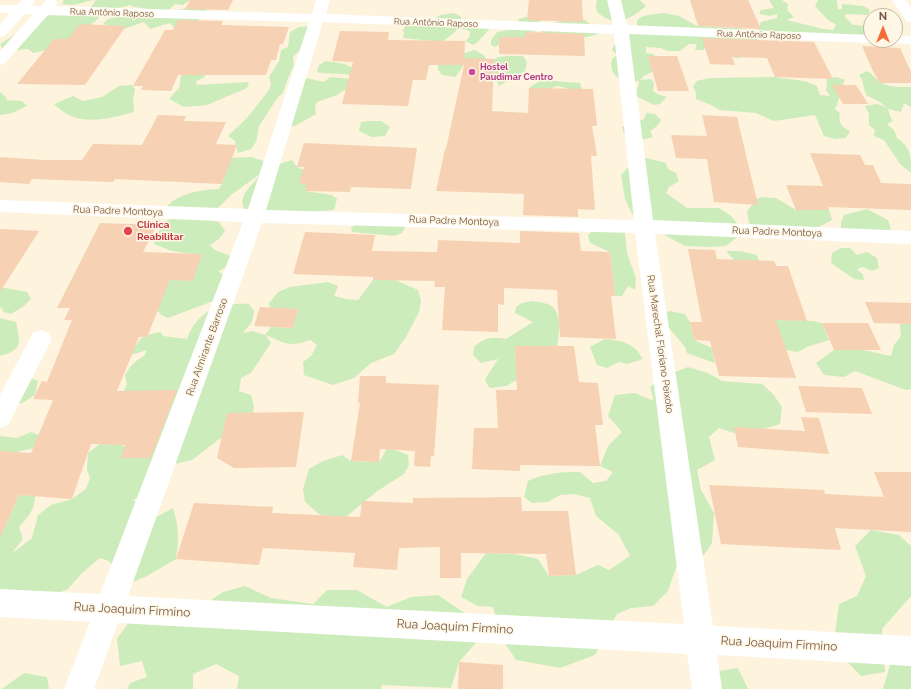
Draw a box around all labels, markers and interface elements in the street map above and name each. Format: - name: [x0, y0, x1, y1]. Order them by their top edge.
- street label: Rua Antônio Raposo: [70, 6, 154, 20]
- north arrow: [863, 8, 903, 48]
- text: N: [879, 10, 887, 23]
- street label: Rua Antônio Raposo: [394, 16, 478, 30]
- street label: Rua Antônio Raposo: [717, 28, 801, 42]
- place label: Hostel Paudimar Centro: [480, 62, 553, 83]
- marker: Hostel Paudimar Centro: [467, 67, 477, 77]
- street label: Rua Padre Montoya: [73, 203, 163, 219]
- street label: Rua Padre Montoya: [409, 213, 499, 229]
- place label: Clínica Reabilitar: [137, 219, 183, 242]
- street label: Rua Padre Montoya: [732, 224, 822, 240]
- marker: Clínica Reabilitar: [122, 225, 134, 237]
- street label: Rua Marechal Floriano Peixoto: [644, 274, 676, 414]
- street label: Rua Almirante Barroso: [184, 296, 230, 398]
- street label: Rua Joaquim Firmino: [73, 600, 191, 620]
- street label: Rua Joaquim Firmino: [396, 617, 514, 637]
- street label: Rua Joaquim Firmino: [720, 634, 838, 654]

